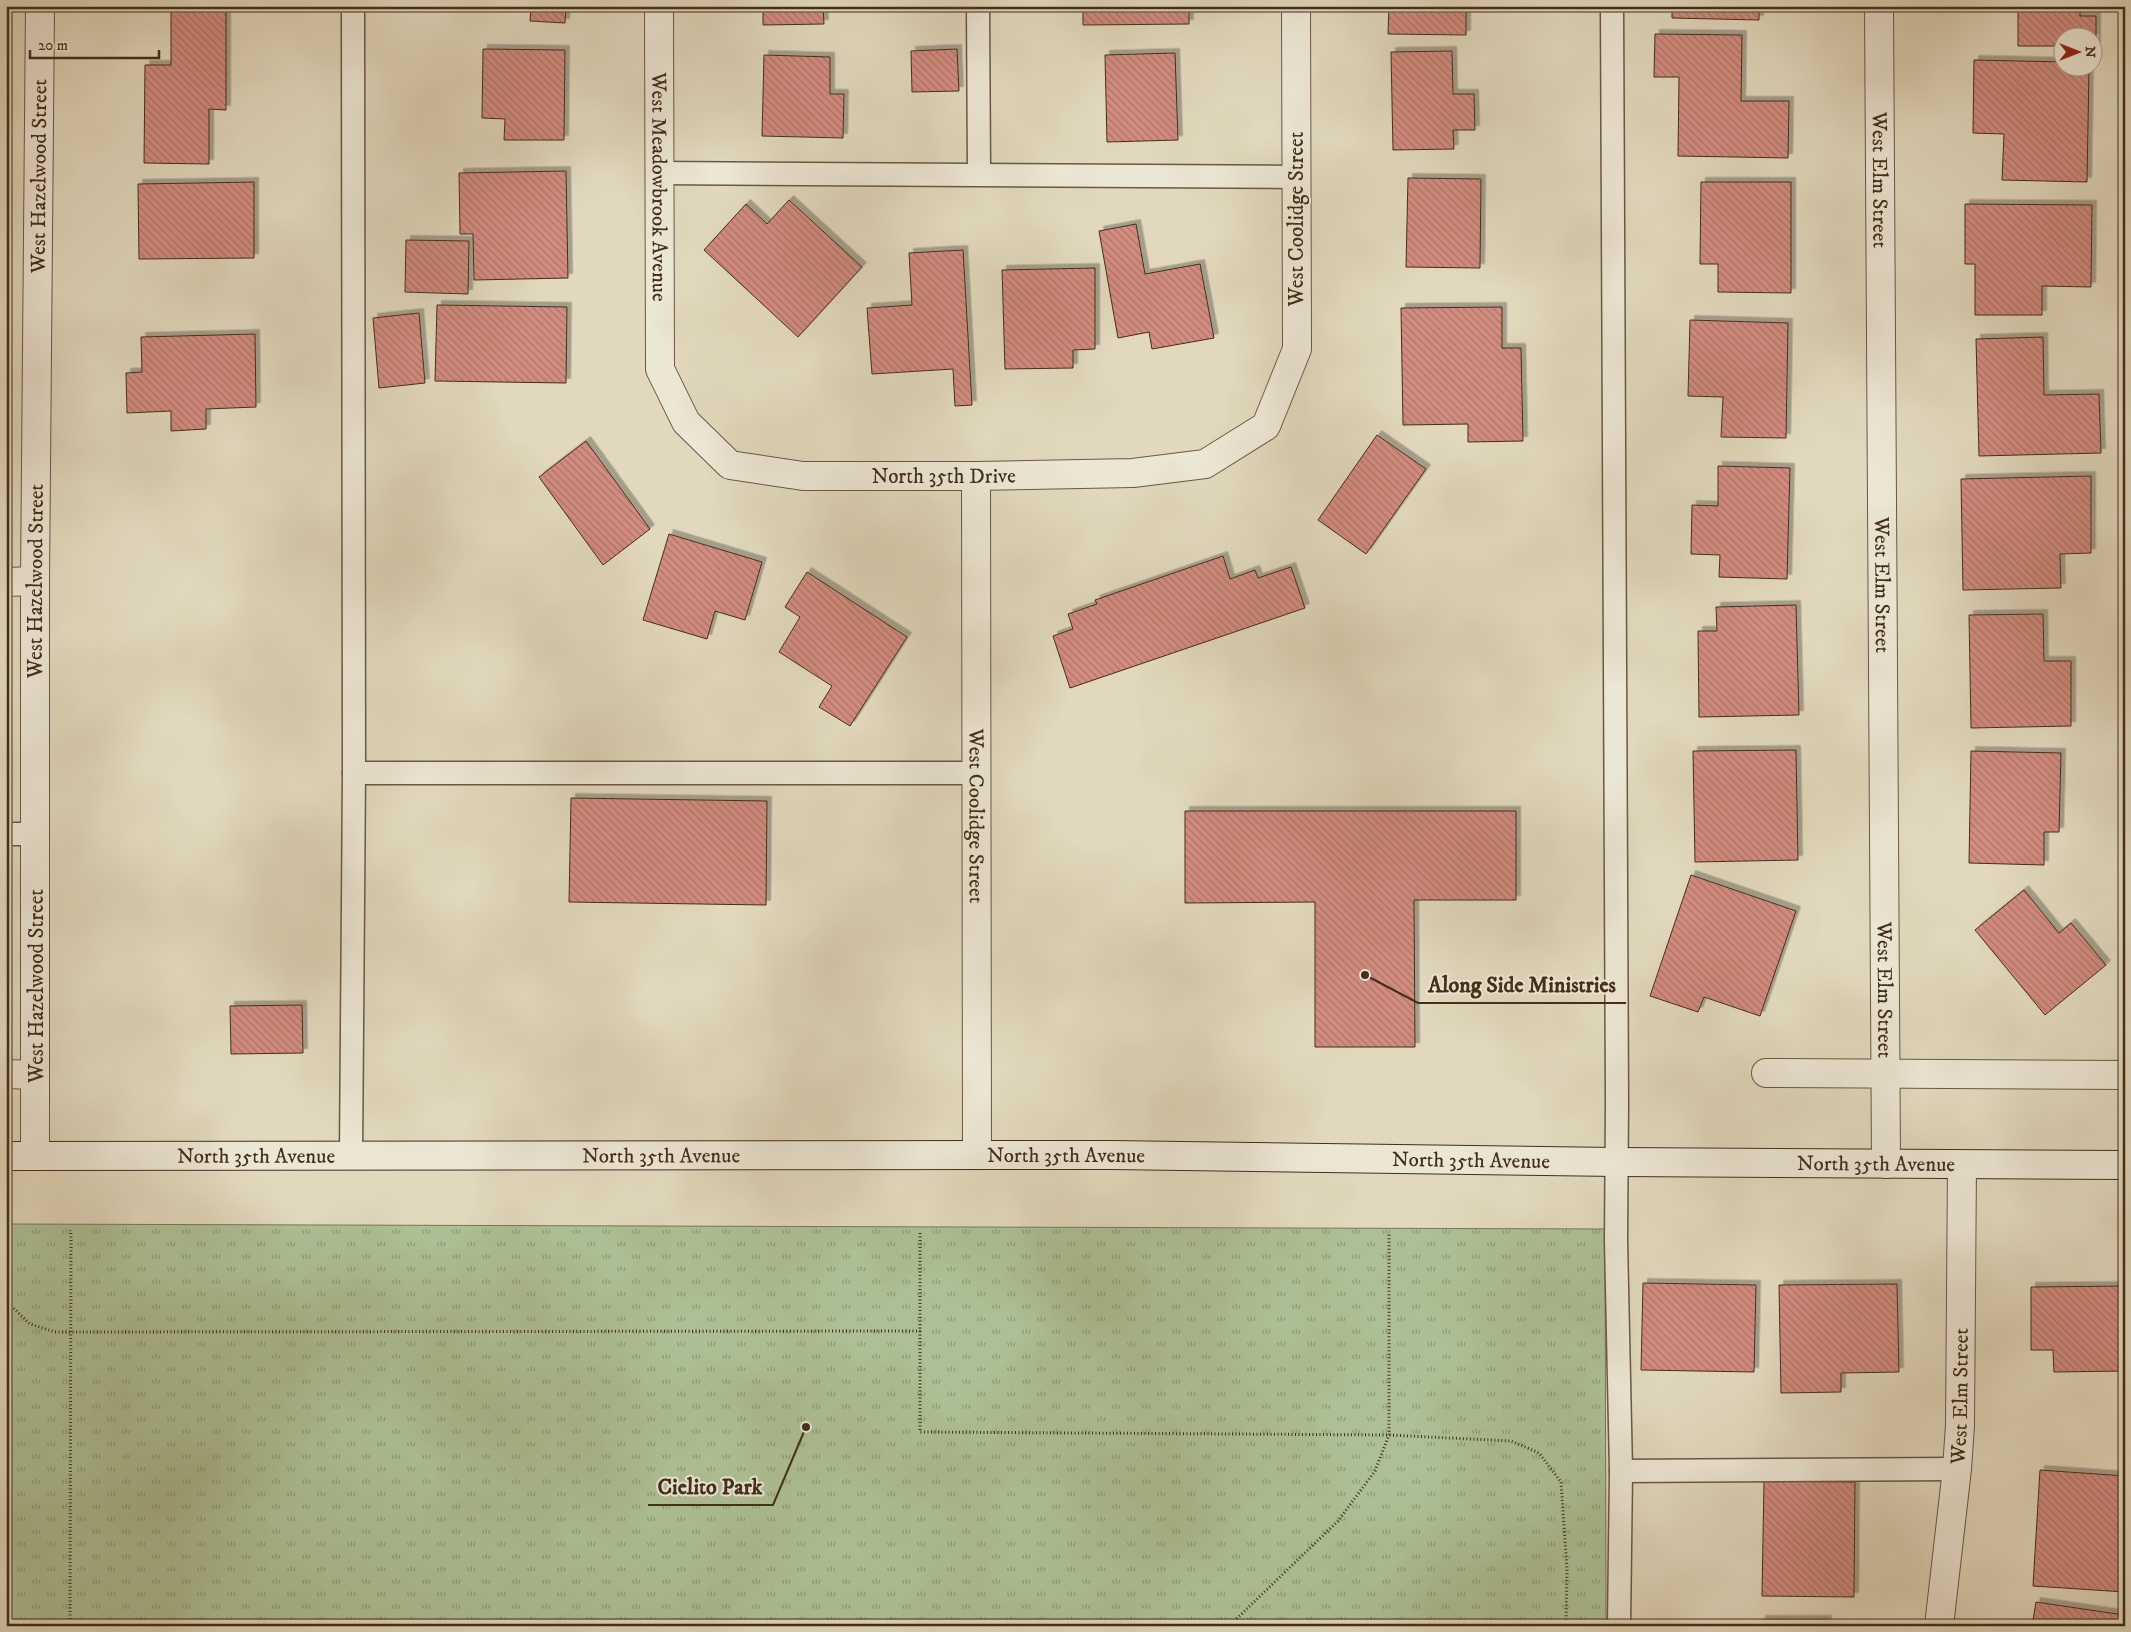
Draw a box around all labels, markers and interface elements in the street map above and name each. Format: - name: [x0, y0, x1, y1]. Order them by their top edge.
- scale bar: [30, 28, 159, 60]
- north arrow: [2054, 28, 2104, 78]
- text: 20 m: [38, 36, 68, 55]
- text: N: [2081, 46, 2099, 58]
- street label: West Meadowbrook Avenue: [645, 71, 672, 302]
- street label: West Hazelwood Street: [26, 79, 53, 274]
- street label: West Elm Street: [1866, 111, 1892, 249]
- street label: West Coolidge Street: [1284, 131, 1310, 307]
- street label: North 35th Drive: [871, 463, 1016, 490]
- street label: West Hazelwood Street: [23, 483, 50, 679]
- street label: West Elm Street: [1868, 516, 1895, 654]
- street label: West Coolidge Street: [962, 728, 989, 904]
- street label: West Hazelwood Street: [24, 889, 50, 1084]
- street label: West Elm Street: [1871, 921, 1897, 1059]
- callout: Along Side Ministries: [1418, 966, 1626, 1003]
- text: Along Side Ministries: [1427, 972, 1617, 999]
- street label: North 35th Avenue: [582, 1143, 740, 1169]
- street label: North 35th Avenue: [987, 1143, 1146, 1169]
- street label: North 35th Avenue: [177, 1144, 335, 1170]
- street label: North 35th Avenue: [1392, 1147, 1551, 1175]
- street label: North 35th Avenue: [1797, 1151, 1955, 1178]
- street label: West Elm Street: [1945, 1328, 1975, 1466]
- callout: Cielito Park: [648, 1468, 773, 1505]
- text: Cielito Park: [657, 1474, 764, 1501]

